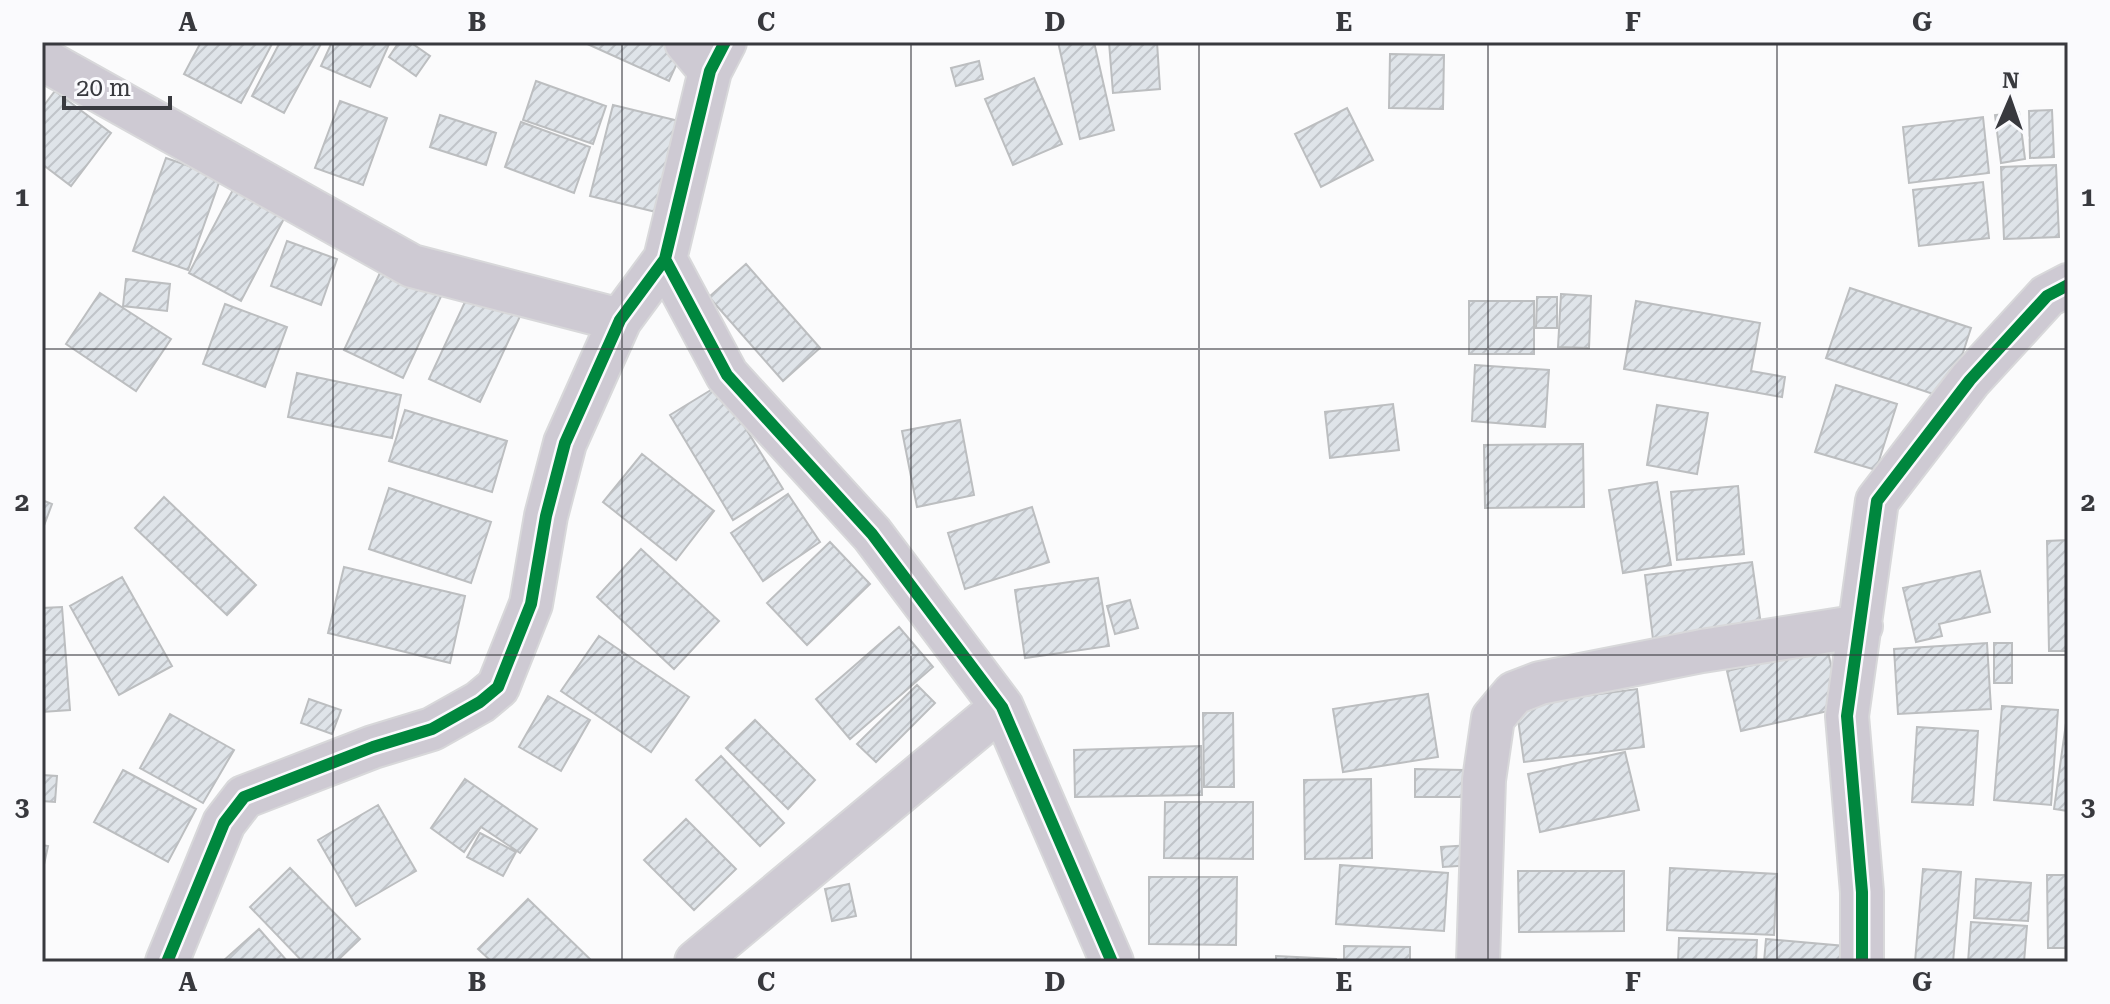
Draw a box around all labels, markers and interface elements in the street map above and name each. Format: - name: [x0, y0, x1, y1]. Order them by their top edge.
- text: A: [179, 7, 198, 37]
- text: B: [468, 7, 486, 37]
- text: C: [757, 7, 775, 37]
- text: D: [1045, 7, 1065, 37]
- text: E: [1336, 7, 1352, 37]
- text: F: [1625, 7, 1641, 37]
- text: G: [1912, 7, 1932, 37]
- scale bar: [64, 60, 170, 110]
- north arrow: [1970, 60, 2050, 140]
- text: N: [2002, 68, 2020, 93]
- text: 20 m: [76, 74, 131, 102]
- text: 1: [15, 182, 29, 212]
- text: 1: [2081, 182, 2095, 212]
- text: 2: [15, 487, 29, 517]
- text: 2: [2081, 487, 2095, 517]
- text: 3: [15, 792, 29, 822]
- text: 3: [2081, 792, 2095, 822]
- text: A: [179, 967, 198, 997]
- text: B: [468, 967, 486, 997]
- text: C: [757, 967, 775, 997]
- text: D: [1045, 967, 1065, 997]
- text: E: [1336, 967, 1352, 997]
- text: F: [1625, 967, 1641, 997]
- text: G: [1912, 967, 1932, 997]

